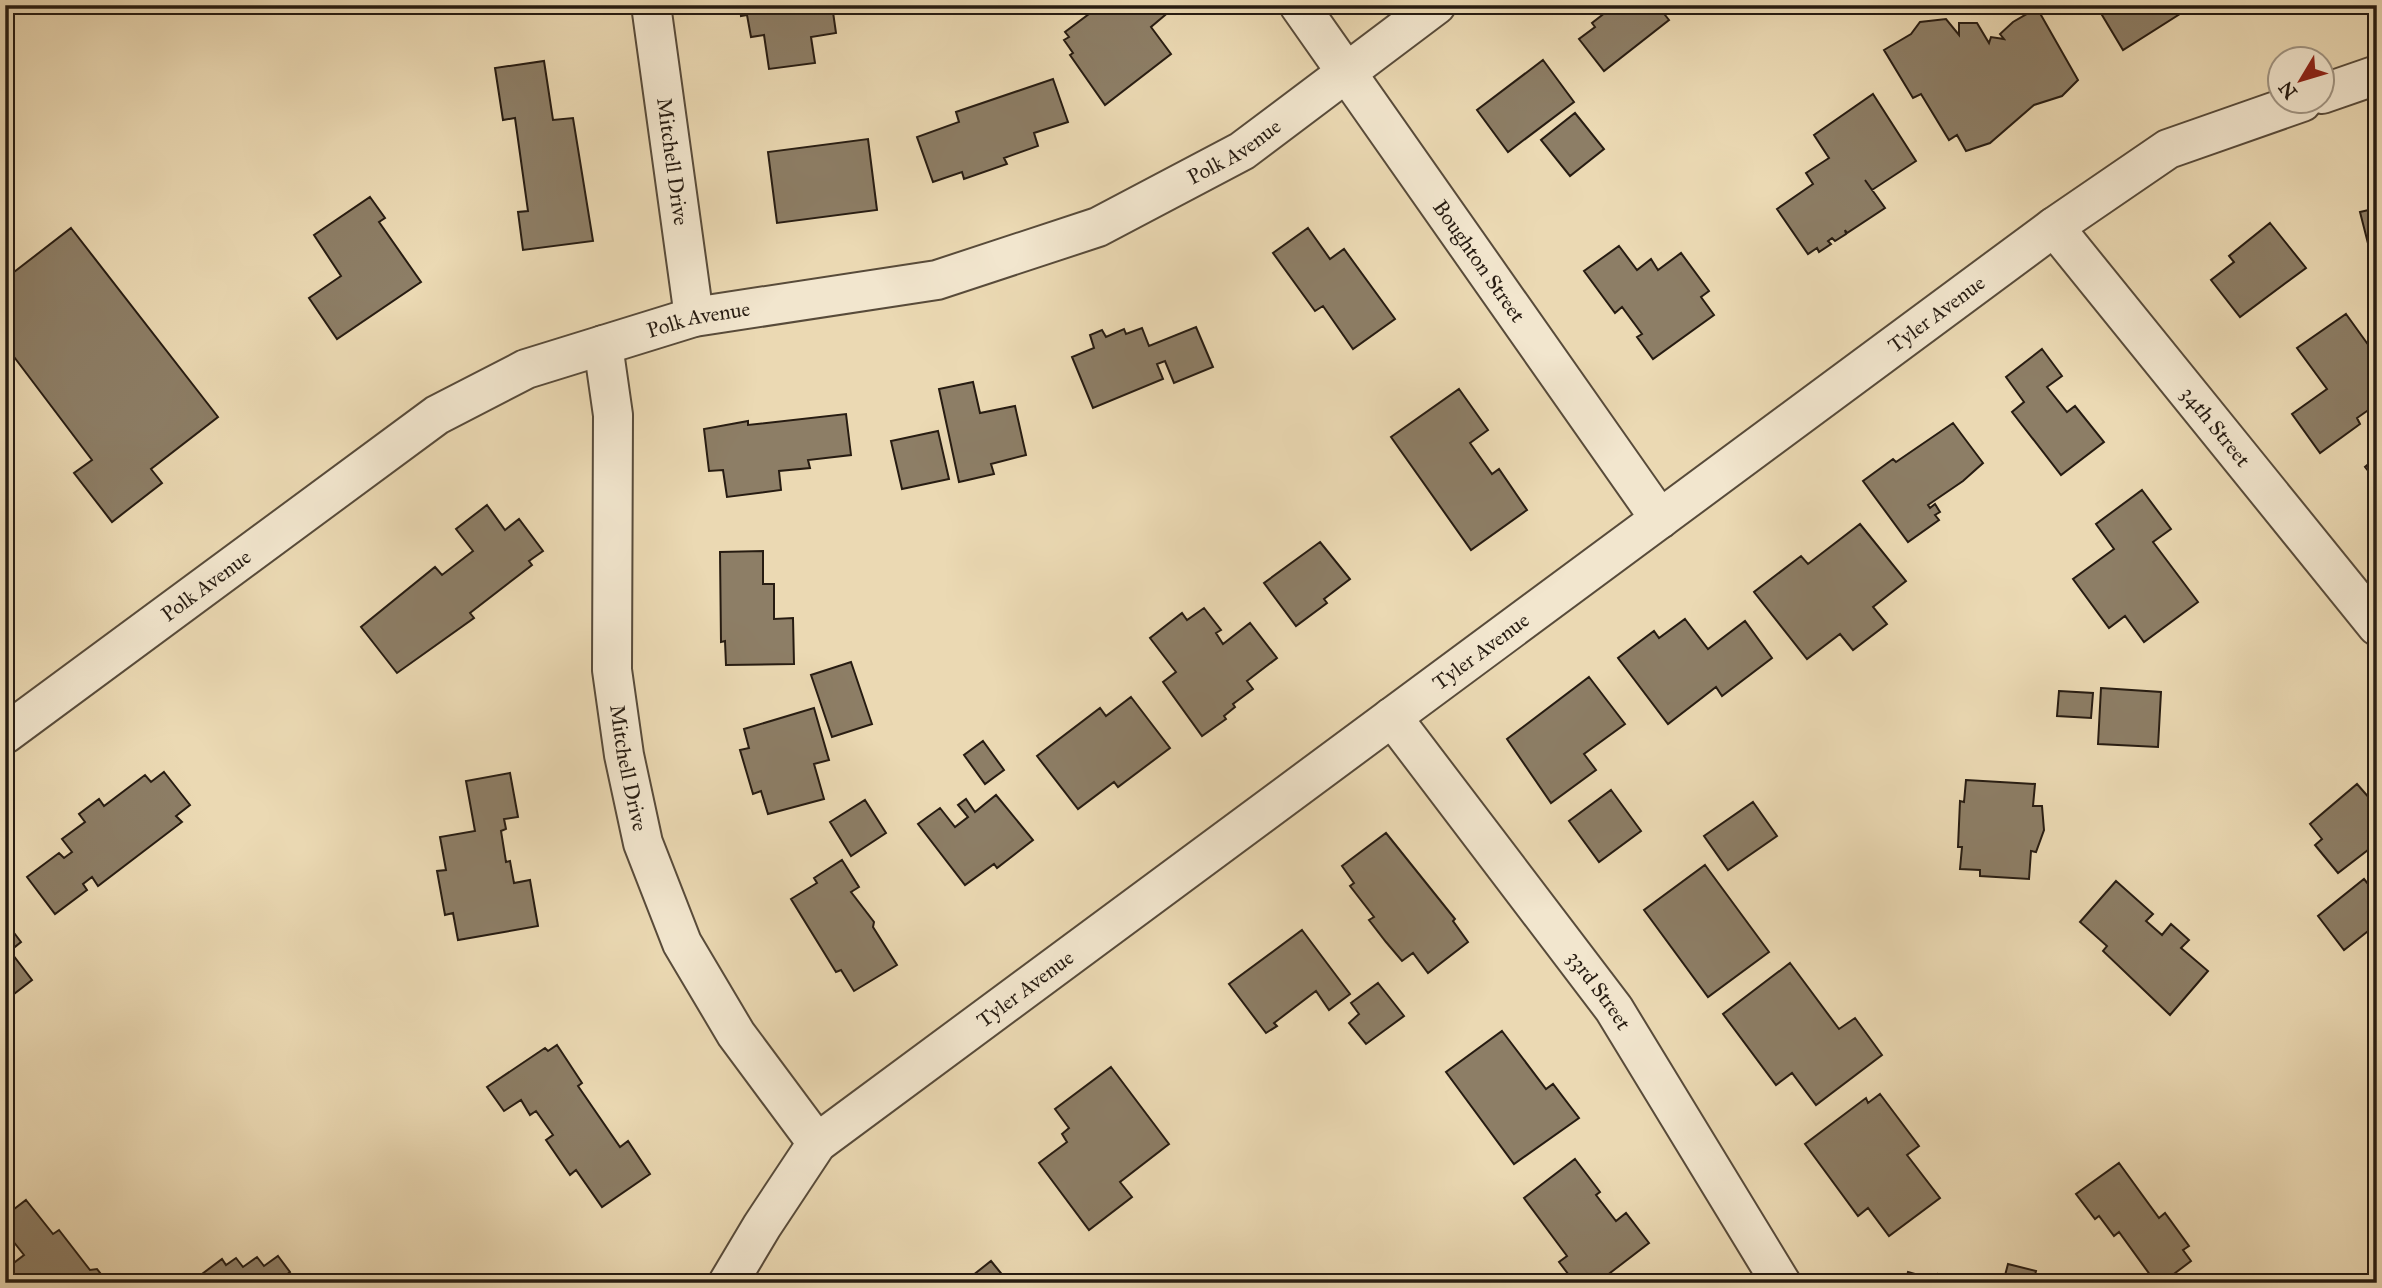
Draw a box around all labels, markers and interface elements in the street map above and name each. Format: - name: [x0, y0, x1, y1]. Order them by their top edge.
- north arrow: [2266, 46, 2336, 116]
- text: N: [2274, 77, 2302, 104]
- street label: Mitchell Drive: [651, 96, 694, 227]
- street label: Polk Avenue: [1183, 113, 1286, 190]
- street label: Boughton Street: [1427, 195, 1531, 328]
- street label: Tyler Avenue: [1883, 269, 1990, 358]
- street label: Polk Avenue: [644, 296, 752, 344]
- street label: 34th Street: [2175, 381, 2256, 473]
- street label: Polk Avenue: [156, 544, 256, 627]
- street label: Tyler Avenue: [1427, 607, 1535, 696]
- street label: Mitchell Drive: [604, 703, 653, 834]
- street label: Tyler Avenue: [972, 944, 1079, 1033]
- street label: 33rd Street: [1561, 946, 1637, 1035]

